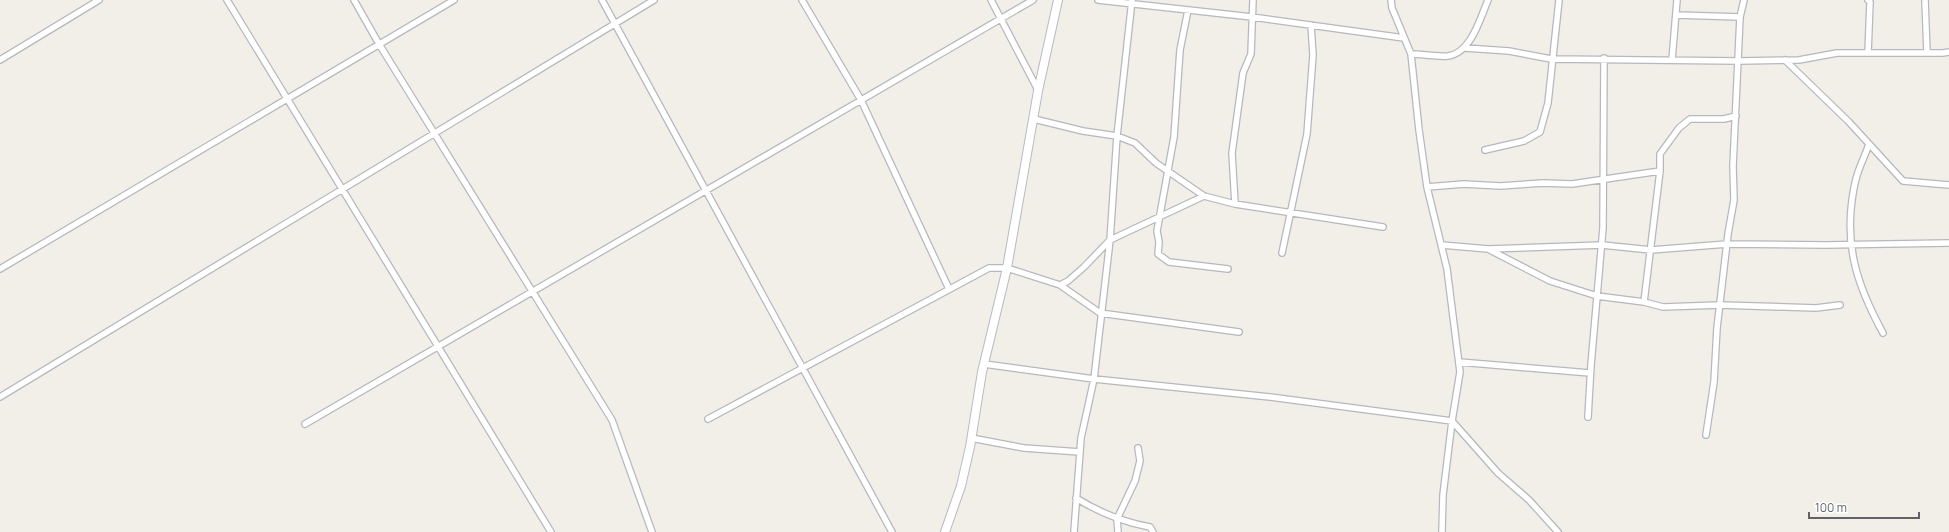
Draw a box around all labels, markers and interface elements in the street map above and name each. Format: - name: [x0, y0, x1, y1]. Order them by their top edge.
- scale bar: [1809, 494, 1919, 520]
- text: 100 m: [1815, 499, 1847, 516]

